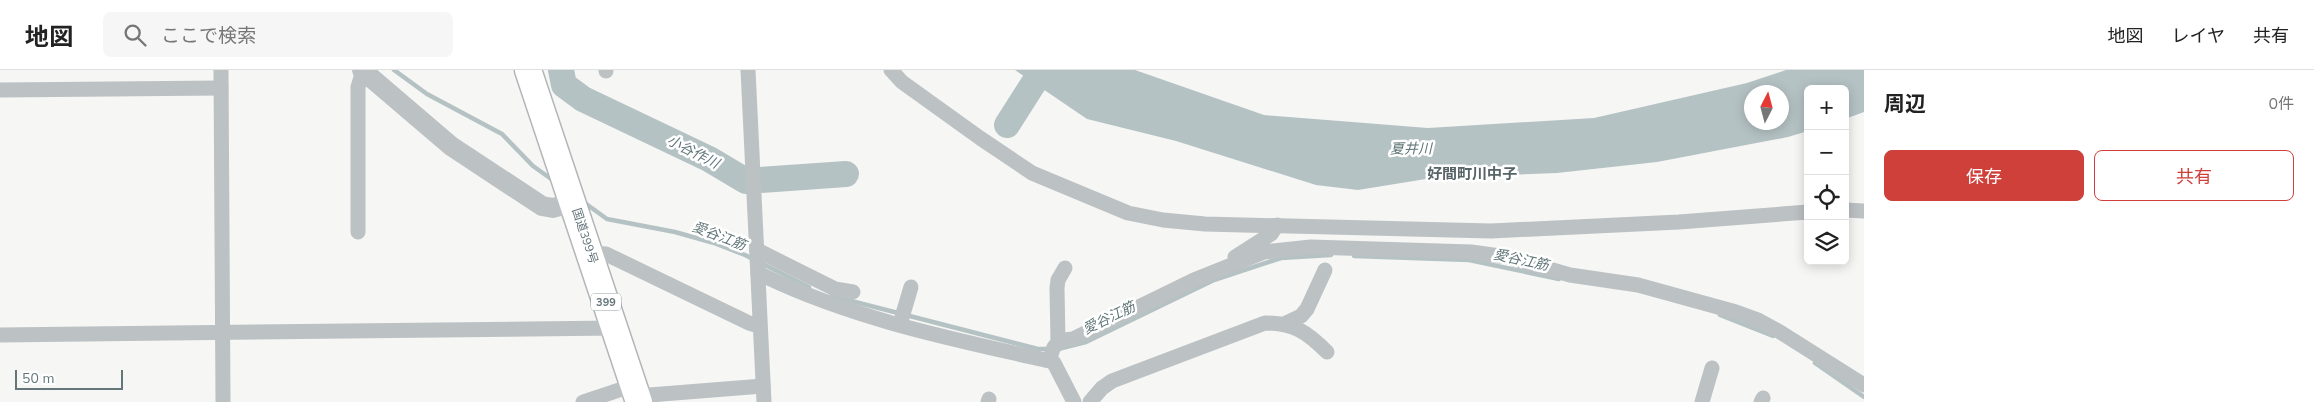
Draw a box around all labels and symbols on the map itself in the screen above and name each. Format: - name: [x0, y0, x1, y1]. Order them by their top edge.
- north arrow: [1744, 85, 1789, 130]
- water label: 小谷作川: [664, 131, 724, 174]
- water label: 夏井川: [1390, 139, 1434, 159]
- district label: 好間町川中子: [1427, 164, 1517, 184]
- street label: 国道399号: [568, 206, 602, 266]
- water label: 愛谷江筋: [689, 217, 750, 256]
- water label: 愛谷江筋: [1492, 245, 1552, 276]
- road number: 399: [591, 293, 621, 310]
- water label: 愛谷江筋: [1080, 296, 1140, 339]
- scale bar: [15, 367, 122, 390]

